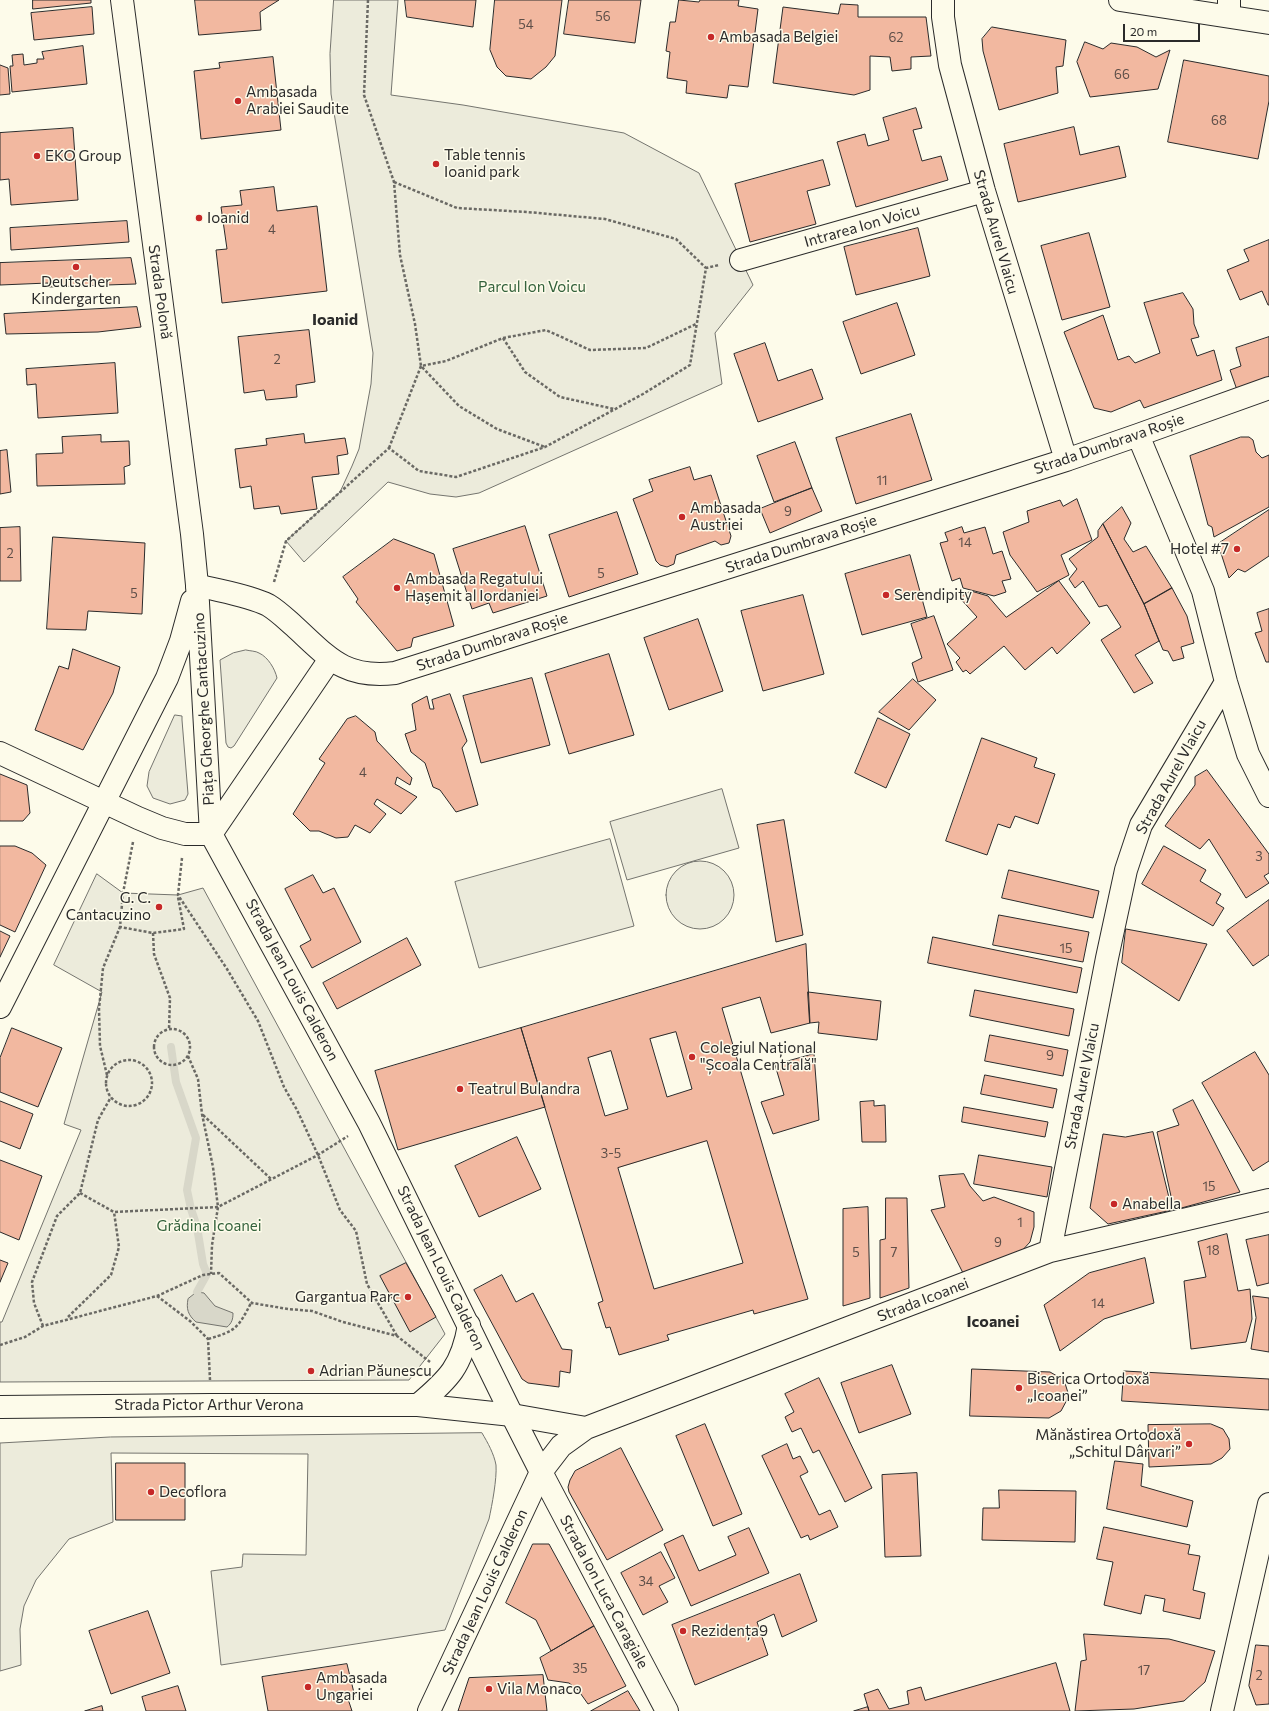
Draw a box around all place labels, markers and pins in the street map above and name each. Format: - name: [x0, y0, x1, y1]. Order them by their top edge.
- place label: Ambasada Belgiei: [719, 28, 838, 46]
- marker: Ambasada Belgiei: [706, 32, 716, 42]
- place label: Ambasada Arabiei Saudite: [246, 83, 349, 118]
- marker: Ambasada Arabiei Saudite: [233, 96, 243, 106]
- place label: Table tennis Ioanid park: [444, 146, 525, 181]
- place label: EKO Group: [45, 147, 122, 165]
- marker: EKO Group: [32, 151, 42, 161]
- marker: Table tennis Ioanid park: [431, 159, 441, 169]
- place label: Ioanid: [207, 209, 249, 227]
- marker: Ioanid: [194, 213, 204, 223]
- marker: Deutscher Kindergarten: [71, 262, 81, 272]
- place label: Deutscher Kindergarten: [31, 273, 121, 308]
- place label: Ambasada Austriei: [690, 499, 761, 534]
- marker: Ambasada Austriei: [677, 512, 687, 522]
- place label: Hotel #7: [1170, 540, 1229, 558]
- marker: Hotel #7: [1232, 544, 1242, 554]
- place label: Ambasada Regatului Haşemit al Iordaniei: [405, 570, 543, 605]
- marker: Ambasada Regatului Haşemit al Iordaniei: [392, 583, 402, 593]
- place label: Serendipity: [894, 586, 972, 604]
- marker: Serendipity: [881, 590, 891, 600]
- place label: G. C. Cantacuzino: [66, 889, 151, 924]
- marker: G. C. Cantacuzino: [154, 902, 164, 912]
- place label: Colegiul Național "Școala Centrală": [700, 1039, 817, 1074]
- marker: Colegiul Național "Școala Centrală": [687, 1052, 697, 1062]
- place label: Teatrul Bulandra: [468, 1080, 580, 1098]
- marker: Teatrul Bulandra: [455, 1084, 465, 1094]
- place label: Anabella: [1122, 1195, 1181, 1213]
- marker: Anabella: [1109, 1199, 1119, 1209]
- place label: Gargantua Parc: [295, 1288, 400, 1306]
- marker: Gargantua Parc: [403, 1292, 413, 1302]
- place label: Adrian Păunescu: [319, 1362, 432, 1380]
- marker: Adrian Păunescu: [306, 1366, 316, 1376]
- place label: Biserica Ortodoxă „Icoanei”: [1027, 1370, 1150, 1405]
- marker: Biserica Ortodoxă „Icoanei”: [1014, 1383, 1024, 1393]
- place label: Mănăstirea Ortodoxă „Schitul Dârvari”: [1035, 1426, 1181, 1461]
- marker: Mănăstirea Ortodoxă „Schitul Dârvari”: [1184, 1439, 1194, 1449]
- place label: Decoflora: [159, 1483, 227, 1501]
- marker: Decoflora: [146, 1487, 156, 1497]
- place label: Rezidența9: [691, 1622, 768, 1640]
- marker: Rezidența9: [678, 1626, 688, 1636]
- place label: Ambasada Ungariei: [316, 1669, 387, 1704]
- place label: Vila Monaco: [497, 1680, 582, 1698]
- marker: Ambasada Ungariei: [303, 1682, 313, 1692]
- marker: Vila Monaco: [484, 1684, 494, 1694]

